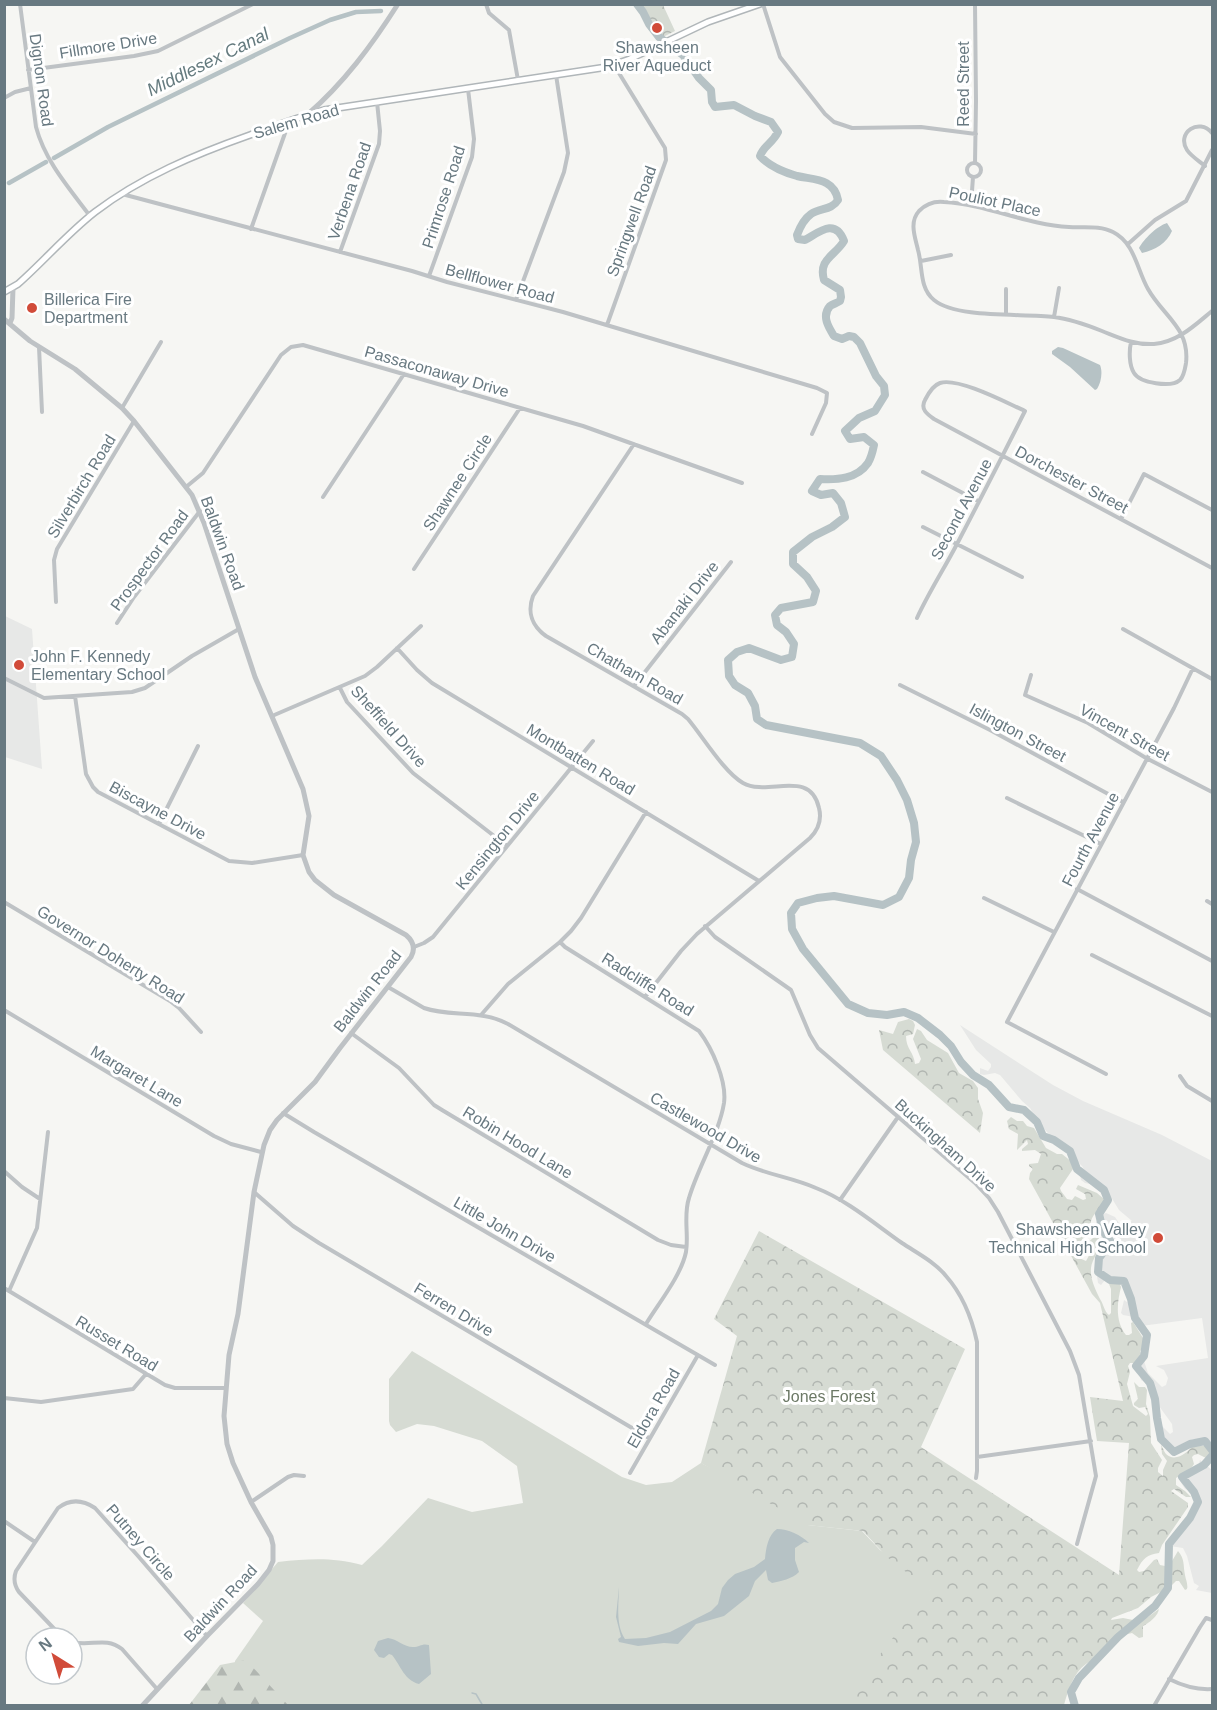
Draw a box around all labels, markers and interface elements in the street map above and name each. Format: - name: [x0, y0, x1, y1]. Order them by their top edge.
- marker: Shawsheen River Aqueduct: [650, 21, 664, 35]
- water label: Middlesex Canal: [144, 23, 273, 100]
- street label: Fillmore Drive: [58, 29, 158, 62]
- street label: Dignon Road: [27, 33, 56, 128]
- place label: Shawsheen River Aqueduct: [603, 39, 712, 74]
- street label: Reed Street: [955, 41, 972, 127]
- street label: Salem Road: [251, 101, 341, 142]
- street label: Verbena Road: [325, 140, 374, 242]
- street label: Primrose Road: [419, 144, 468, 251]
- street label: Springwell Road: [604, 164, 659, 279]
- street label: Pouliot Place: [947, 183, 1042, 220]
- street label: Bellflower Road: [444, 261, 556, 306]
- place label: Billerica Fire Department: [44, 291, 132, 326]
- marker: Billerica Fire Department: [25, 301, 39, 315]
- street label: Passaconaway Drive: [363, 343, 511, 400]
- street label: Shawnee Circle: [420, 431, 495, 534]
- street label: Silverbirch Road: [44, 432, 119, 541]
- street label: Dorchester Street: [1012, 443, 1132, 517]
- street label: Second Avenue: [928, 456, 995, 563]
- street label: Baldwin Road: [198, 494, 247, 592]
- street label: Prospector Road: [107, 507, 192, 614]
- street label: Abanaki Drive: [647, 558, 722, 647]
- street label: Chatham Road: [584, 639, 686, 708]
- place label: John F. Kennedy Elementary School: [31, 648, 165, 683]
- marker: John F. Kennedy Elementary School: [12, 658, 26, 672]
- street label: Sheffield Drive: [348, 682, 430, 771]
- street label: Islington Street: [967, 700, 1069, 765]
- street label: Vincent Street: [1077, 701, 1173, 764]
- street label: Montbatten Road: [524, 721, 638, 798]
- street label: Biscayne Drive: [107, 778, 209, 843]
- street label: Kensington Drive: [452, 788, 542, 893]
- street label: Fourth Avenue: [1059, 789, 1122, 889]
- street label: Governor Doherty Road: [34, 902, 187, 1007]
- street label: Baldwin Road: [330, 947, 404, 1035]
- street label: Radcliffe Road: [599, 949, 697, 1019]
- street label: Margaret Lane: [88, 1042, 186, 1111]
- street label: Castlewood Drive: [647, 1089, 764, 1166]
- street label: Buckingham Drive: [892, 1096, 1000, 1195]
- street label: Robin Hood Lane: [460, 1103, 576, 1182]
- street label: Little John Drive: [451, 1193, 559, 1266]
- place label: Shawsheen Valley Technical High School: [989, 1221, 1146, 1256]
- marker: Shawsheen Valley Technical High School: [1151, 1231, 1165, 1245]
- street label: Ferren Drive: [411, 1279, 496, 1340]
- street label: Russet Road: [73, 1312, 161, 1375]
- street label: Eldora Road: [624, 1365, 683, 1451]
- park label: Jones Forest: [783, 1388, 876, 1405]
- street label: Putney Circle: [103, 1501, 178, 1584]
- street label: Baldwin Road: [180, 1561, 260, 1645]
- north arrow: [24, 1626, 84, 1686]
- text: N: [36, 1634, 55, 1655]

